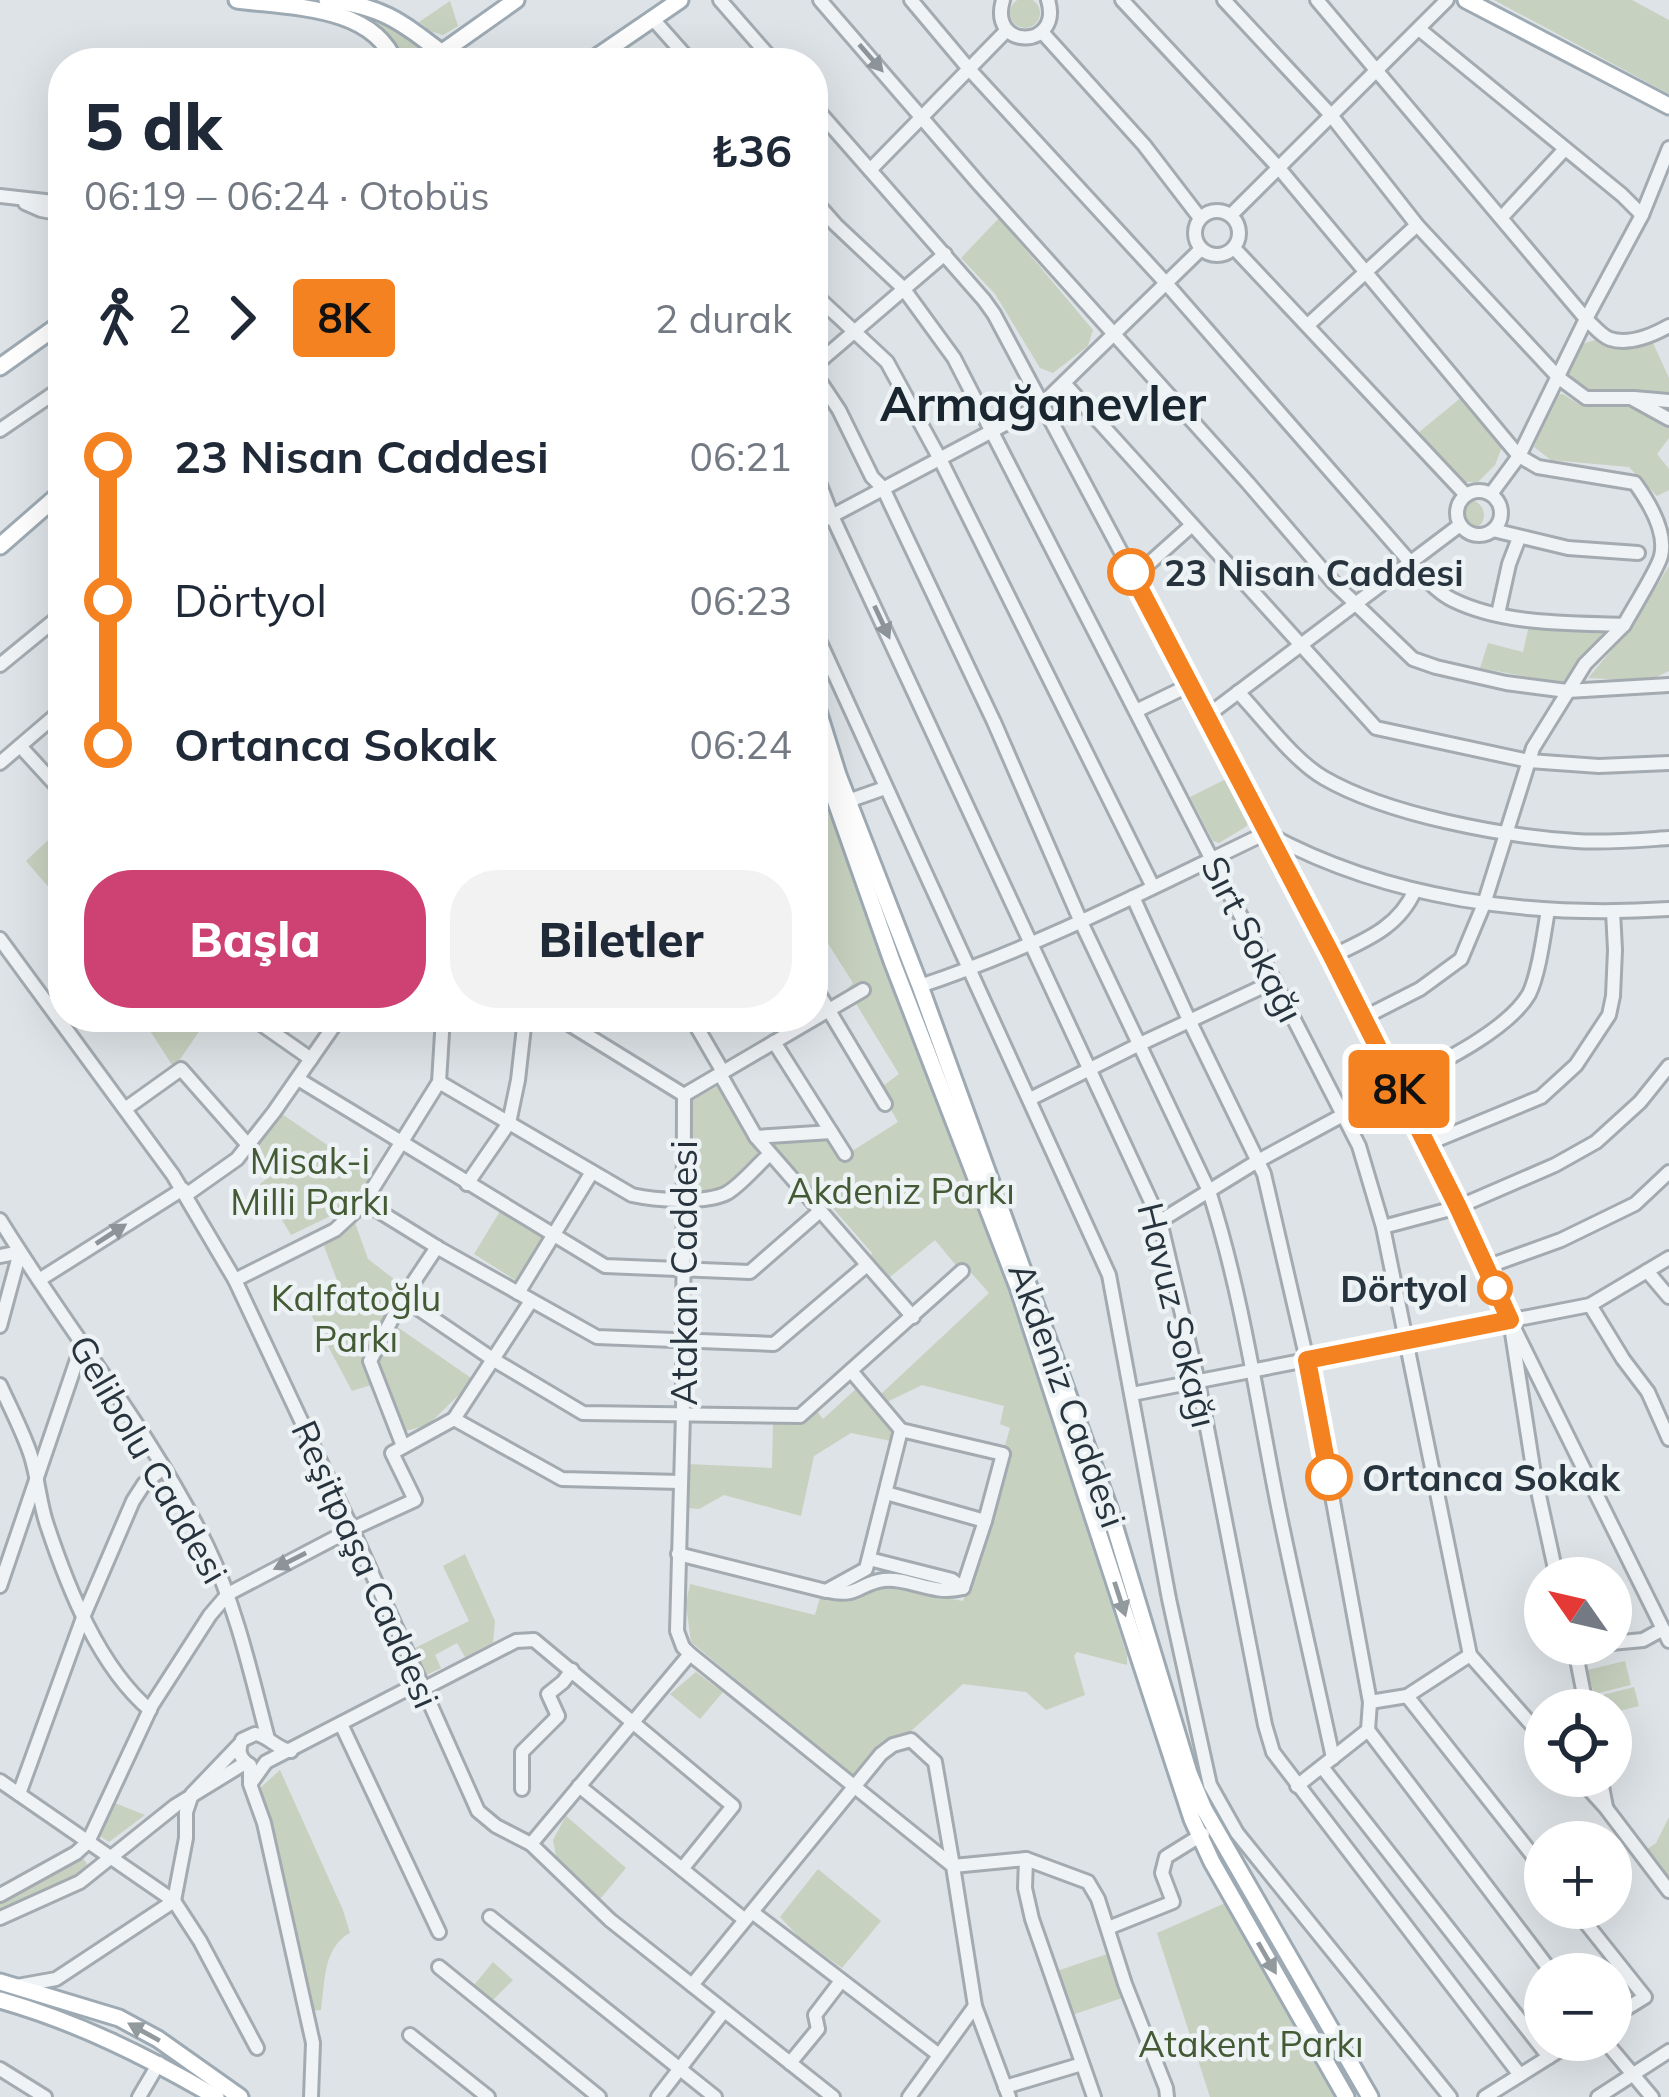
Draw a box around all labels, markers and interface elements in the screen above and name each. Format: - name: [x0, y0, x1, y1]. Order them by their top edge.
- one-way arrow: [857, 43, 884, 73]
- text: 5 dk: [84, 84, 222, 167]
- text: ₺36: [711, 122, 792, 178]
- text: 06:19 – 06:24 · Otobüs: [84, 171, 489, 220]
- icon: walk: [84, 285, 150, 351]
- icon: forward: [209, 285, 275, 351]
- text: 8K: [317, 291, 371, 344]
- text: 2: [168, 294, 191, 343]
- text: 2 durak: [655, 294, 792, 343]
- district label: Armağanevler: [880, 373, 1206, 433]
- text: 23 Nisan Caddesi: [174, 428, 549, 484]
- text: 06:21: [690, 432, 792, 481]
- marker: 23 Nisan Caddesi: [1109, 550, 1153, 594]
- place label: 23 Nisan Caddesi: [1164, 550, 1464, 595]
- text: Dörtyol: [174, 572, 327, 628]
- text: 06:23: [690, 576, 792, 625]
- one-way arrow: [872, 605, 892, 640]
- text: Ortanca Sokak: [174, 716, 496, 772]
- text: 06:24: [690, 720, 792, 769]
- street label: Sırt Sokağı: [1192, 848, 1314, 1030]
- button: Başla: [84, 870, 426, 1008]
- button: Biletler: [450, 870, 792, 1008]
- line badge: 8K: [1345, 1050, 1453, 1128]
- text: 8K: [1372, 1062, 1426, 1115]
- park label: Misak-i Milli Parkı: [230, 1138, 390, 1224]
- street label: Atakan Caddesi: [661, 1140, 706, 1406]
- park label: Akdeniz Parkı: [787, 1168, 1015, 1213]
- street label: Havuz Sokağı: [1128, 1198, 1228, 1432]
- one-way arrow: [95, 1224, 127, 1246]
- street label: Akdeniz Caddesi: [999, 1257, 1137, 1533]
- place label: Dörtyol: [1340, 1266, 1468, 1311]
- marker: Dörtyol: [1479, 1272, 1511, 1304]
- park label: Kalfatoğlu Parkı: [271, 1275, 441, 1361]
- street label: Gelibolu Caddesi: [60, 1327, 238, 1591]
- street label: Reşitpaşa Caddesi: [282, 1413, 450, 1715]
- marker: Ortanca Sokak: [1307, 1455, 1351, 1499]
- place label: Ortanca Sokak: [1362, 1455, 1621, 1500]
- one-way arrow: [272, 1551, 307, 1571]
- north arrow: [1524, 1557, 1632, 1665]
- map controls: [1524, 1557, 1632, 2061]
- one-way arrow: [1112, 1581, 1131, 1618]
- button: locate: [1524, 1689, 1632, 1797]
- button: +: [1524, 1821, 1632, 1929]
- one-way arrow: [1255, 1942, 1276, 1975]
- button: −: [1524, 1953, 1632, 2061]
- park label: Atakent Parkı: [1138, 2021, 1364, 2066]
- one-way arrow: [126, 2022, 161, 2043]

